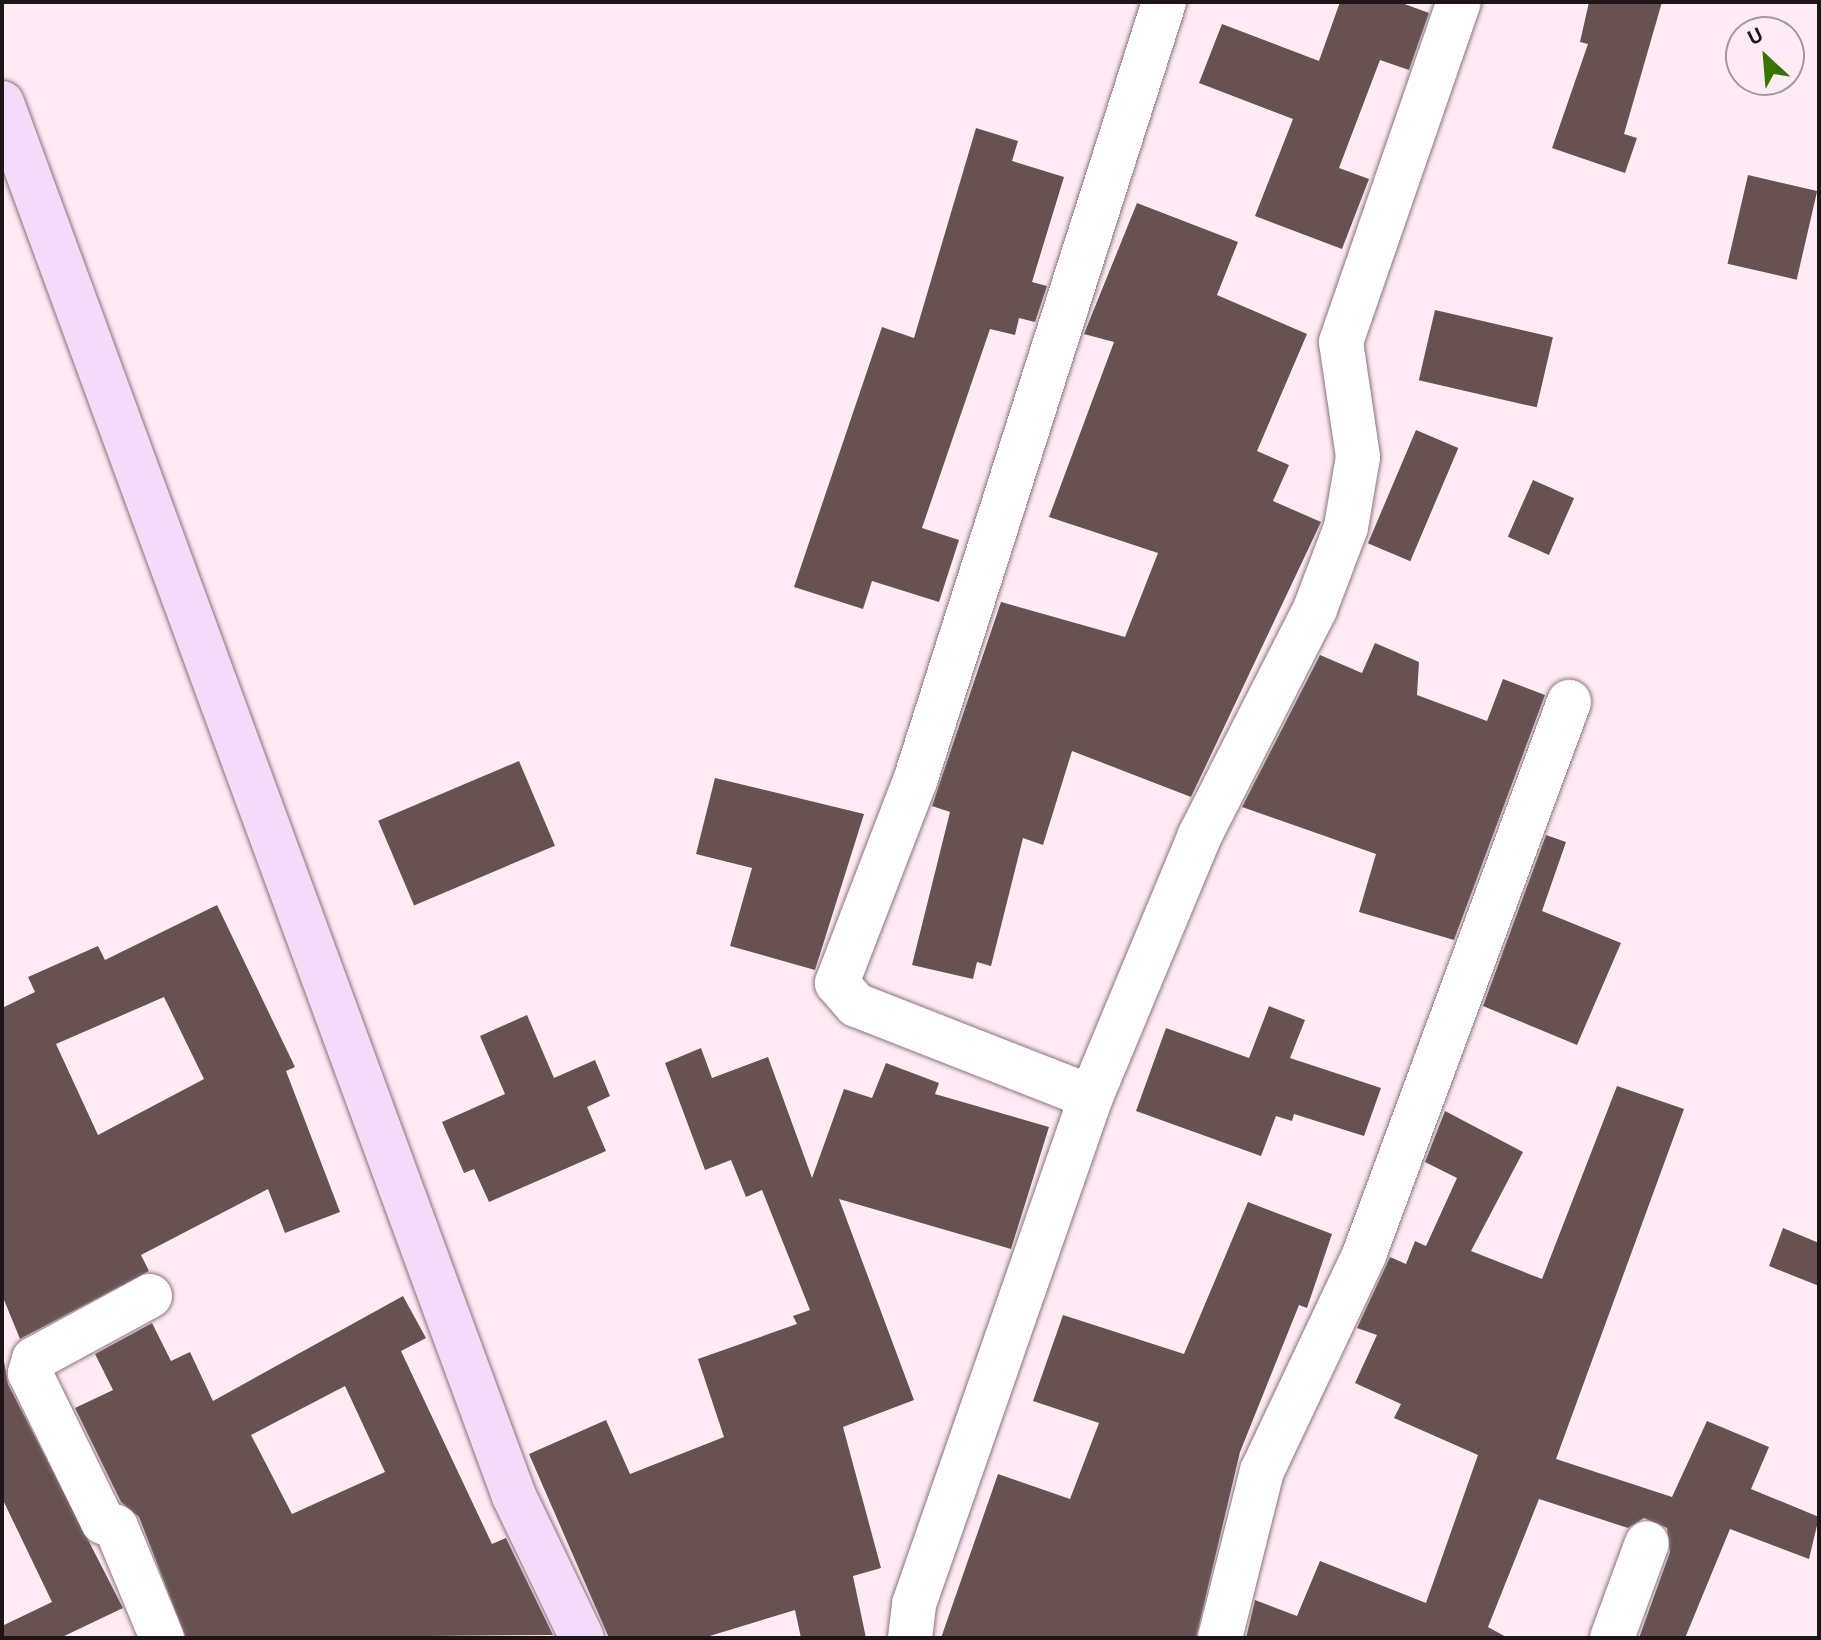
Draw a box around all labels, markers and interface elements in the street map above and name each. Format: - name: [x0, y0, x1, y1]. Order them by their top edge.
- north arrow: [1725, 16, 1805, 96]
- text: U: [1744, 23, 1766, 49]

